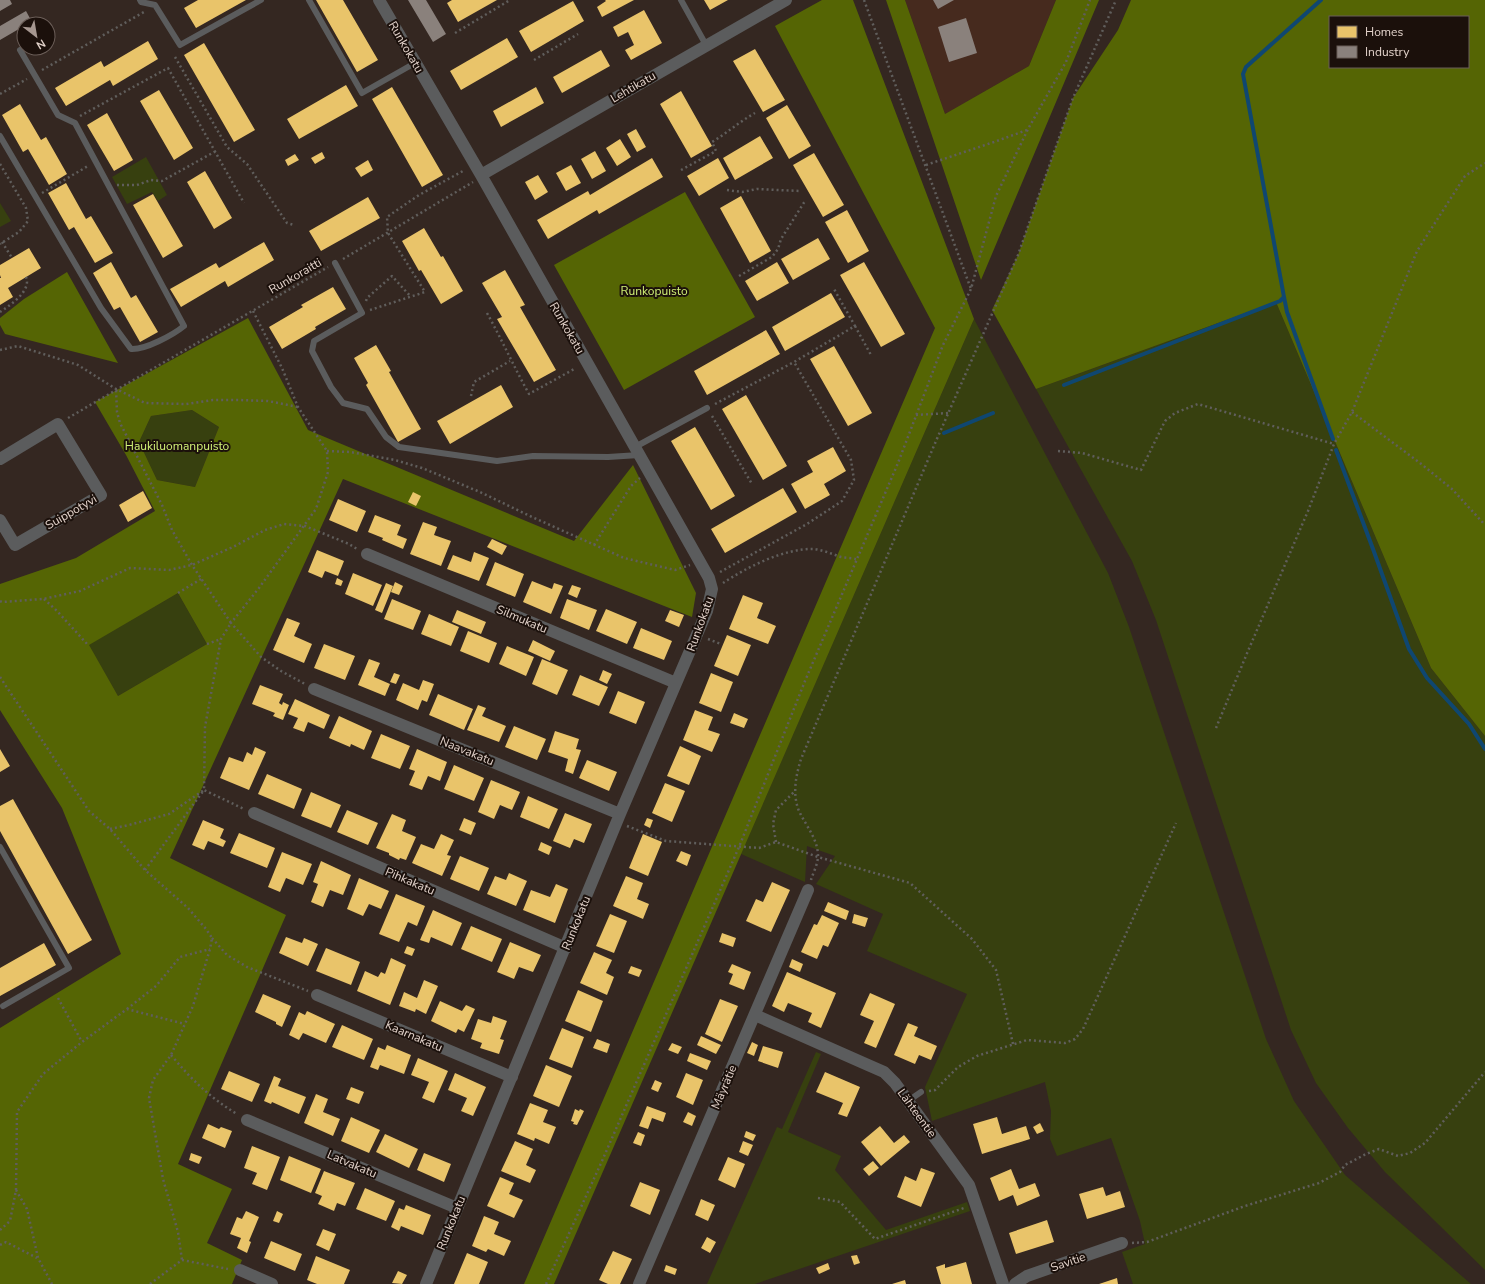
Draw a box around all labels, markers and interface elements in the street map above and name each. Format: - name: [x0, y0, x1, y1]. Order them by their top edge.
- north arrow: [16, 16, 56, 56]
- legend: [1329, 16, 1469, 68]
- street label: Runkokatu: [385, 18, 427, 76]
- text: Homes: [1365, 24, 1403, 40]
- text: N: [34, 36, 48, 53]
- text: Industry: [1365, 44, 1410, 60]
- street label: Lehtikatu: [607, 68, 659, 106]
- street label: Runkoraitti: [266, 254, 324, 298]
- park label: Runkopuisto: [620, 283, 688, 299]
- street label: Runkokatu: [546, 299, 588, 357]
- park label: Haukiluomanpuisto: [125, 438, 230, 454]
- street label: Suippotyvi: [42, 491, 100, 533]
- street label: Runkokatu: [683, 594, 717, 654]
- street label: Silmukatu: [494, 601, 550, 637]
- street label: Naavakatu: [437, 733, 497, 769]
- street label: Pihkakatu: [383, 863, 437, 899]
- street label: Runkokatu: [558, 893, 594, 953]
- street label: Kaarnakatu: [383, 1017, 445, 1055]
- street label: Mäyrätie: [708, 1062, 740, 1112]
- street label: Lähteentie: [894, 1085, 940, 1141]
- street label: Latvakatu: [325, 1146, 379, 1182]
- street label: Runkokatu: [433, 1193, 469, 1253]
- street label: Savitie: [1048, 1249, 1088, 1275]

